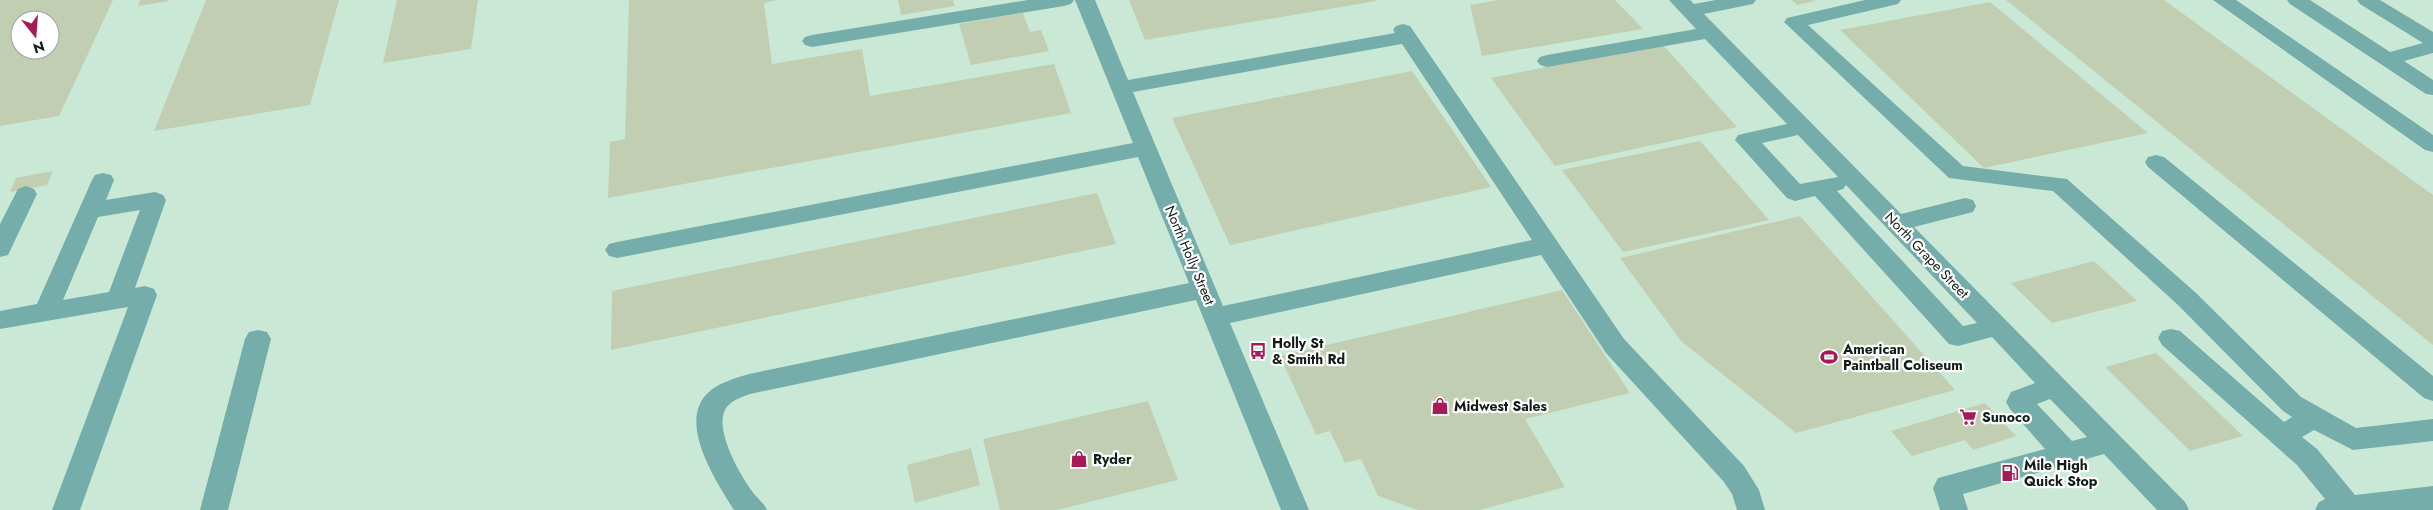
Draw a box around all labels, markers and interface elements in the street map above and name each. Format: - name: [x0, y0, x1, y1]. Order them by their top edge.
- north arrow: [10, 10, 60, 60]
- text: N: [31, 36, 47, 59]
- street label: North Holly Street: [1160, 202, 1220, 308]
- street label: North Grape Street: [1880, 207, 1974, 303]
- place label: Holly St & Smith Rd: [1272, 333, 1345, 369]
- place label: American Paintball Coliseum: [1842, 339, 1963, 375]
- bus stop icon: Holly St & Smith Rd: [1248, 341, 1268, 361]
- sports icon: American Paintball Coliseum: [1819, 347, 1839, 367]
- shop icon: Midwest Sales: [1430, 396, 1450, 416]
- place label: Midwest Sales: [1454, 396, 1548, 416]
- supermarket icon: Sunoco: [1958, 407, 1978, 427]
- place label: Sunoco: [1982, 407, 2030, 427]
- shop icon: Ryder: [1069, 449, 1089, 469]
- place label: Ryder: [1093, 449, 1132, 469]
- place label: Mile High Quick Stop: [2024, 455, 2098, 491]
- fuel station icon: Mile High Quick Stop: [2000, 463, 2020, 483]

